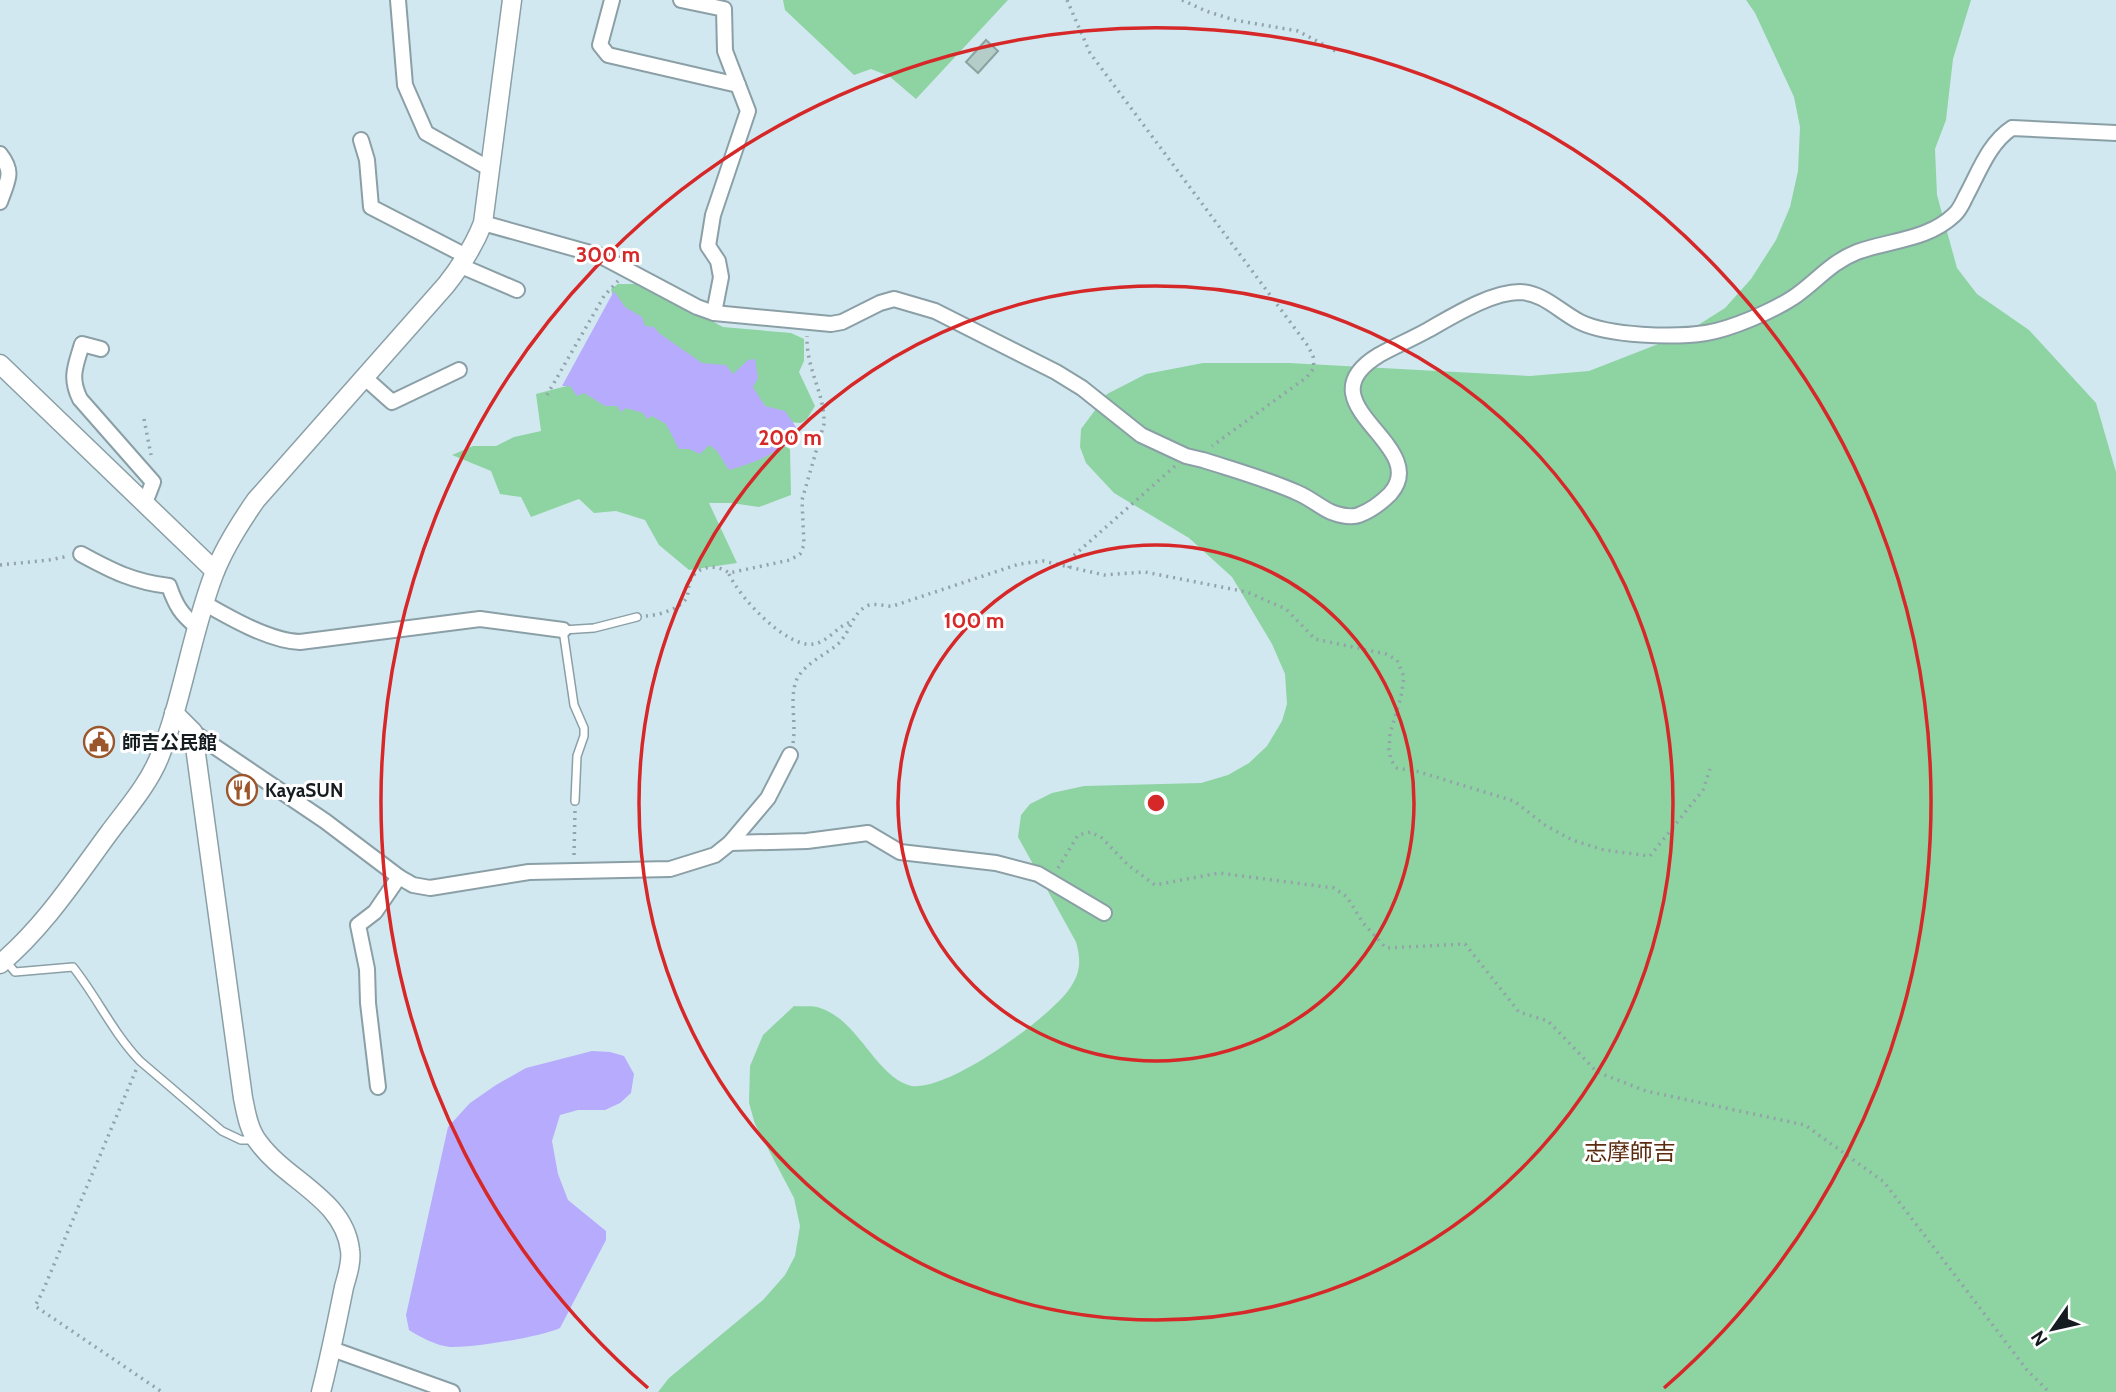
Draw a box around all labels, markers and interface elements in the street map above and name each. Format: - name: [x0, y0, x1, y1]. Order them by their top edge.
- text: 300 m: [576, 242, 640, 267]
- text: 200 m: [758, 425, 822, 450]
- text: 100 m: [944, 608, 1004, 633]
- public building icon: 師吉公民館: [82, 725, 116, 759]
- place label: 師吉公民館: [122, 731, 217, 754]
- restaurant icon: KayaSUN: [225, 773, 259, 807]
- place label: KayaSUN: [265, 779, 343, 802]
- centre of rings: [1144, 791, 1168, 815]
- district label: 志摩師吉: [1584, 1138, 1676, 1166]
- north arrow: [2018, 1294, 2088, 1364]
- text: N: [2026, 1326, 2053, 1350]

